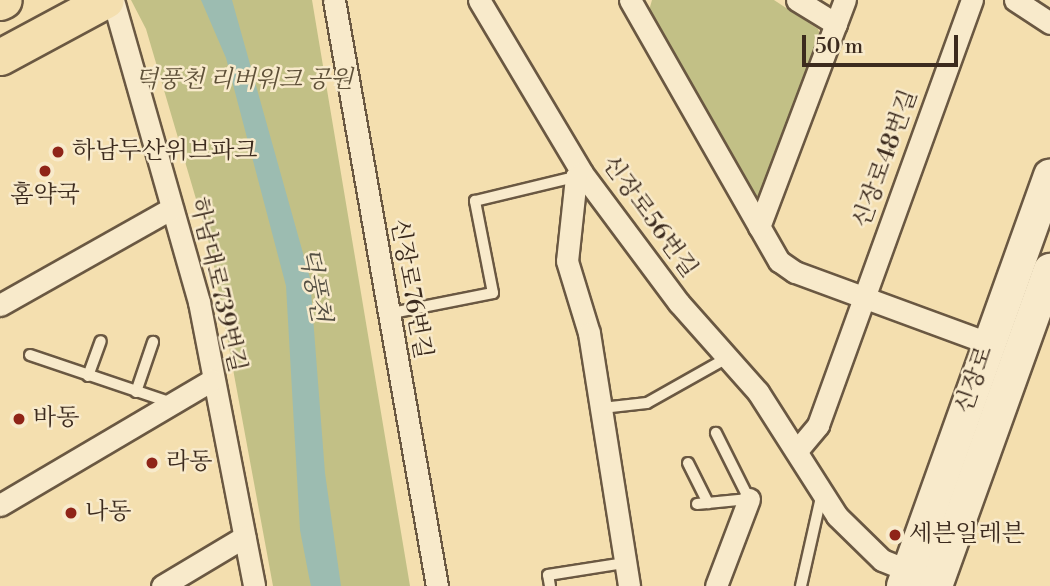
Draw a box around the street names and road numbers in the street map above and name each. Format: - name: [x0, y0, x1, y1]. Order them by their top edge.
- street label: 신장로48번길: [848, 86, 924, 232]
- street label: 신장로56번길: [595, 150, 703, 284]
- street label: 하남대로739번길: [183, 195, 251, 375]
- street label: 신장로76번길: [384, 217, 436, 361]
- street label: 신장로: [950, 342, 1000, 418]

